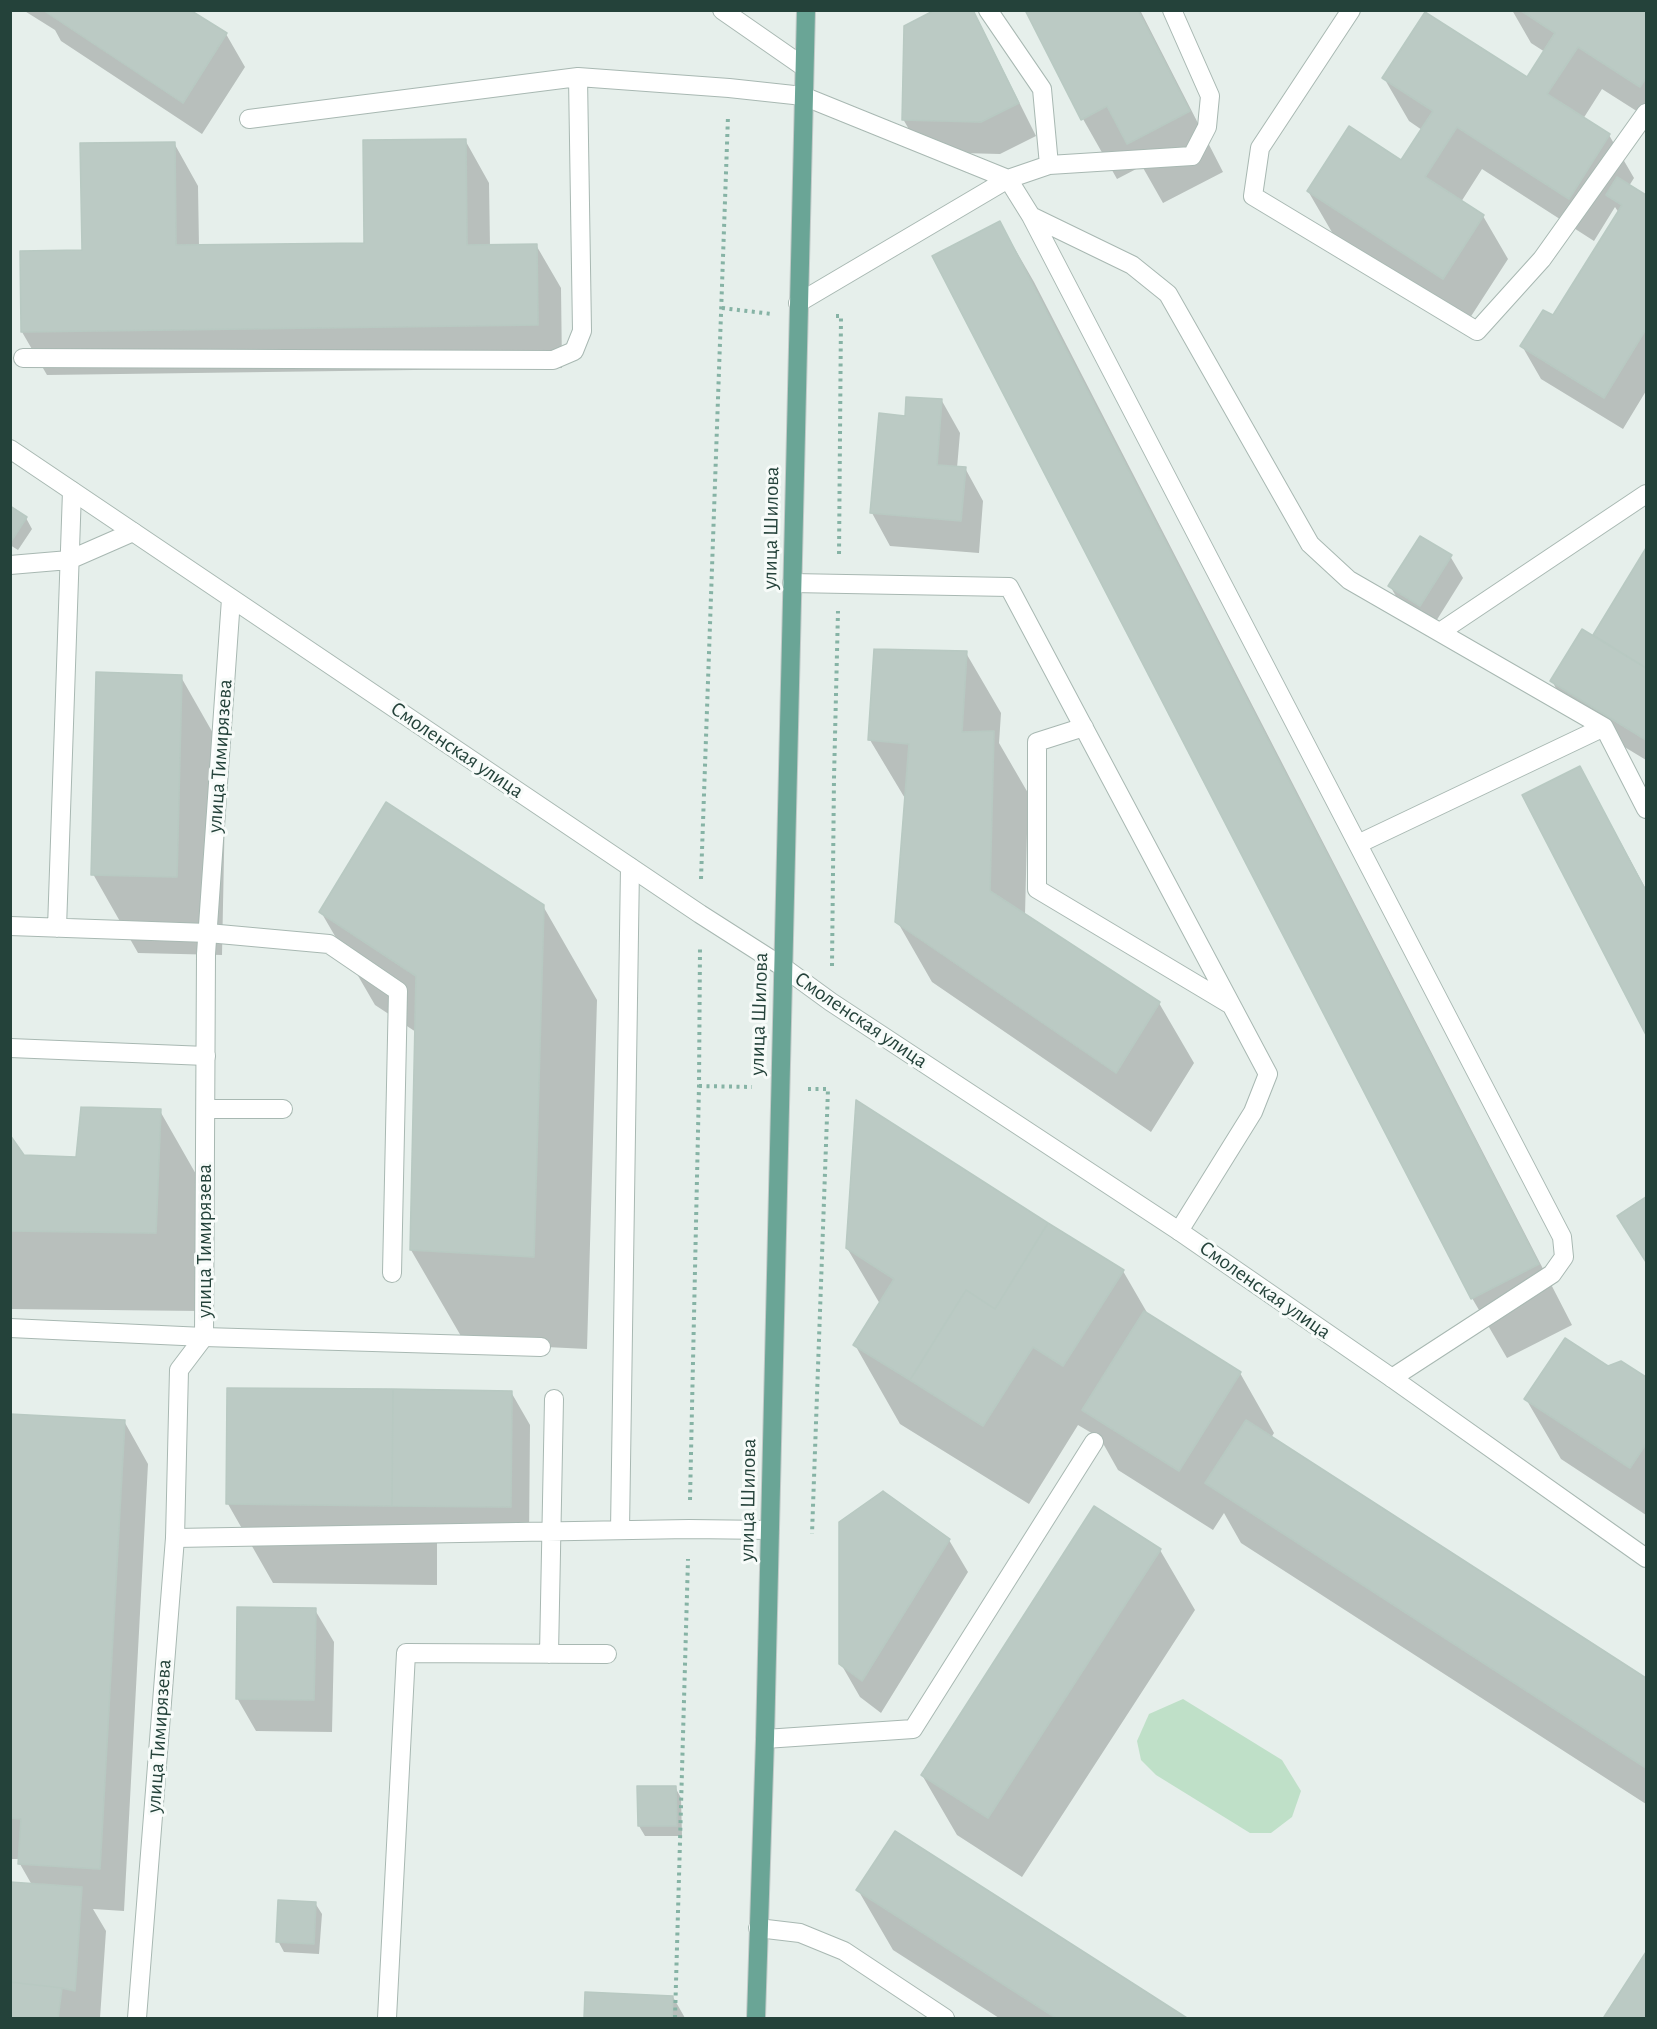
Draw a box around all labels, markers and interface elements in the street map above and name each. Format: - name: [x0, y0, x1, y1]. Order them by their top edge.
- street label: улица Шилова: [757, 466, 785, 590]
- street label: улица Тимирязева: [202, 678, 238, 834]
- street label: Смоленская улица: [386, 696, 528, 804]
- street label: улица Шилова: [744, 952, 774, 1076]
- street label: Смоленская улица: [790, 966, 932, 1074]
- street label: улица Тимирязева: [192, 1164, 218, 1318]
- street label: Смоленская улица: [1194, 1235, 1336, 1345]
- street label: улица Шилова: [734, 1438, 762, 1562]
- street label: улица Тимирязева: [141, 1658, 177, 1814]

